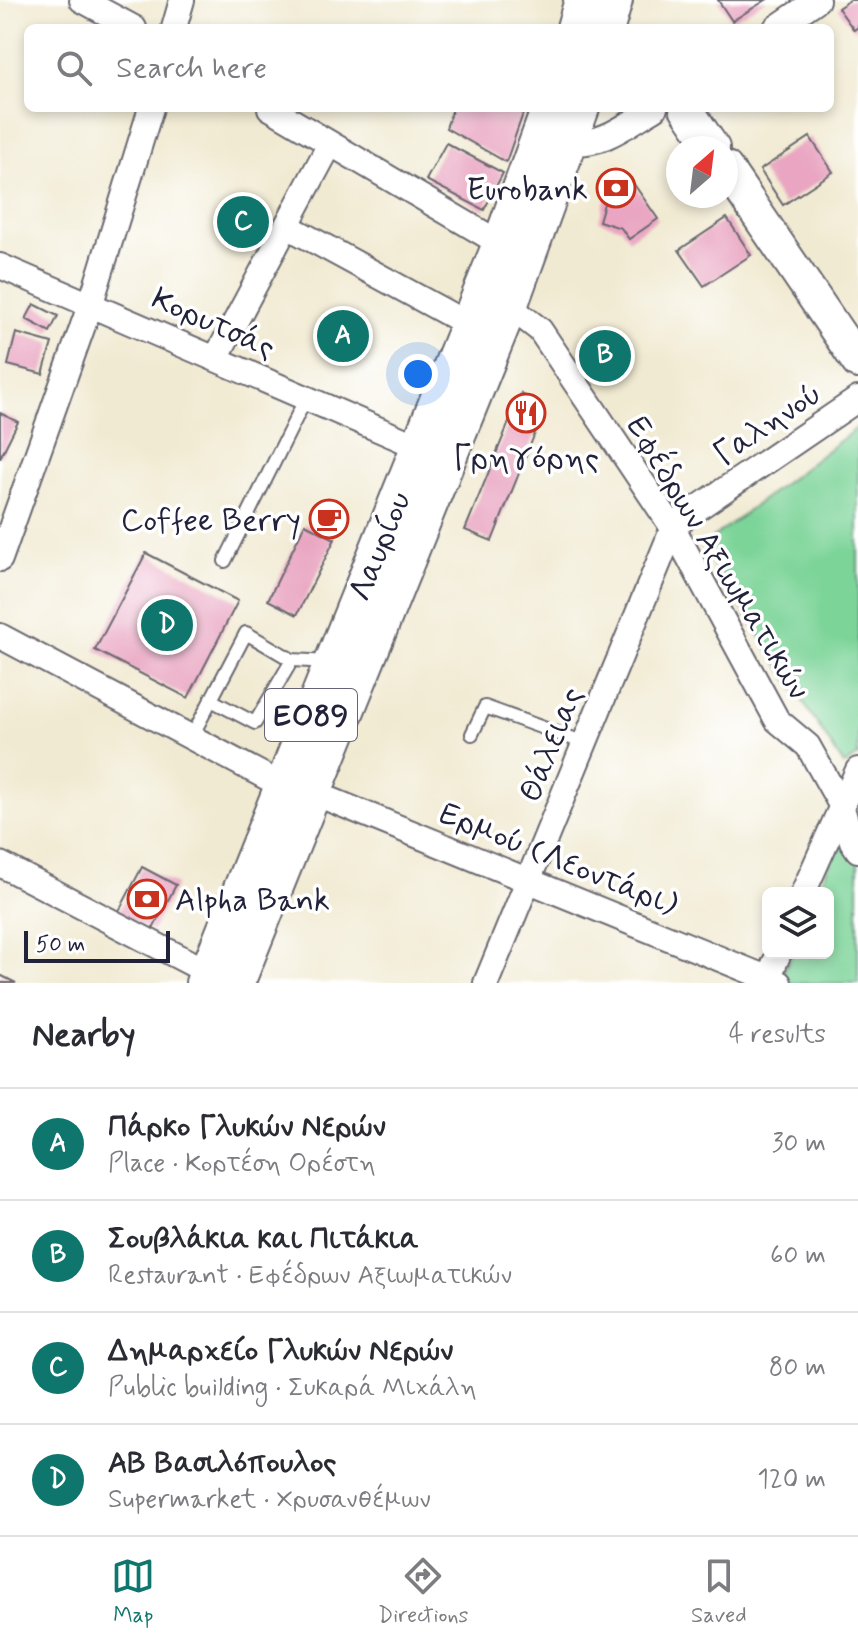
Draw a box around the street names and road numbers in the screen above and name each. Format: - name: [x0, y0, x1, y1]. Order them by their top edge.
- street label: Κορυτσάς: [145, 278, 281, 370]
- street label: Γαληνού: [706, 373, 830, 476]
- street label: Εφέδρων Αξιωματικών: [616, 408, 819, 708]
- street label: Λαυρίου: [340, 486, 422, 608]
- street label: Θάλειας: [510, 681, 594, 808]
- road number: ΕΟ89: [265, 689, 357, 741]
- street label: Ερμού (Λεοντάρι): [433, 793, 683, 927]

